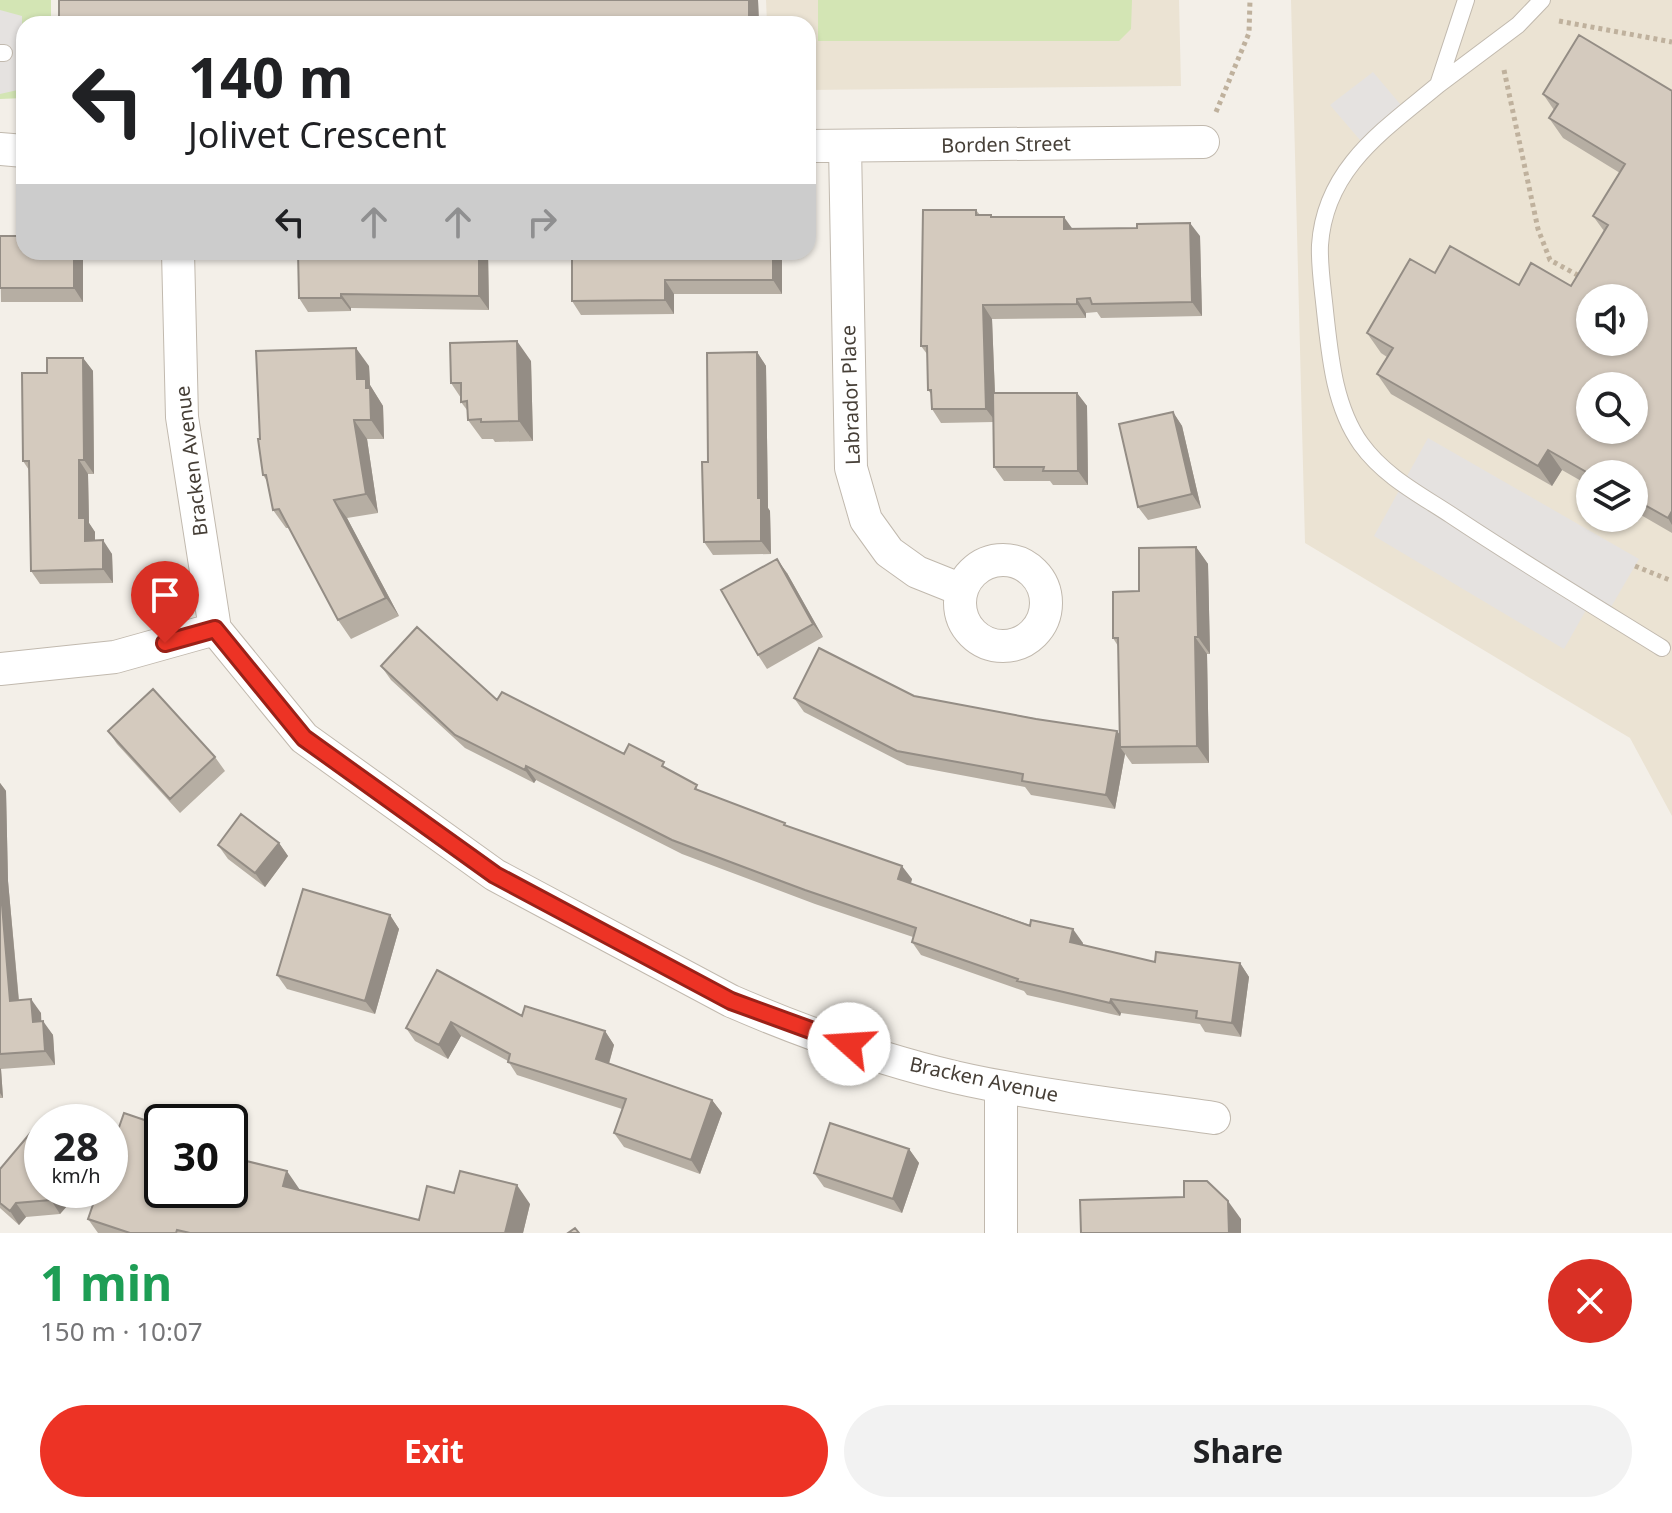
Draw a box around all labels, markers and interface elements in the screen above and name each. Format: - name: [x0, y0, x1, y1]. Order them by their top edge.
- text: 140 m: [188, 38, 353, 114]
- icon: left: [56, 48, 160, 152]
- text: Jolivet Crescent: [188, 110, 446, 159]
- street label: Borden Street: [941, 129, 1071, 159]
- icon: left: [268, 200, 312, 244]
- icon: ahead: [352, 200, 396, 244]
- icon: ahead: [436, 200, 480, 244]
- icon: right: [520, 200, 564, 244]
- map controls: [1576, 284, 1648, 532]
- button: sound: [1576, 284, 1648, 356]
- street label: Labrador Place: [834, 324, 866, 466]
- button: search: [1576, 372, 1648, 444]
- street label: Bracken Avenue: [168, 384, 214, 538]
- button: layers: [1576, 460, 1648, 532]
- pin: [131, 561, 199, 643]
- icon: arrive: [143, 573, 187, 617]
- position arrow: [807, 1002, 891, 1086]
- street label: Bracken Avenue: [907, 1050, 1061, 1108]
- speed limit sign: 30: [144, 1104, 248, 1208]
- text: 28: [53, 1118, 99, 1173]
- text: km/h: [51, 1162, 101, 1189]
- text: 1 min: [40, 1250, 172, 1315]
- button: close: [1548, 1259, 1632, 1343]
- text: 150 m · 10:07: [40, 1313, 203, 1349]
- button: Exit: [40, 1405, 828, 1497]
- button: Share: [844, 1405, 1632, 1497]

